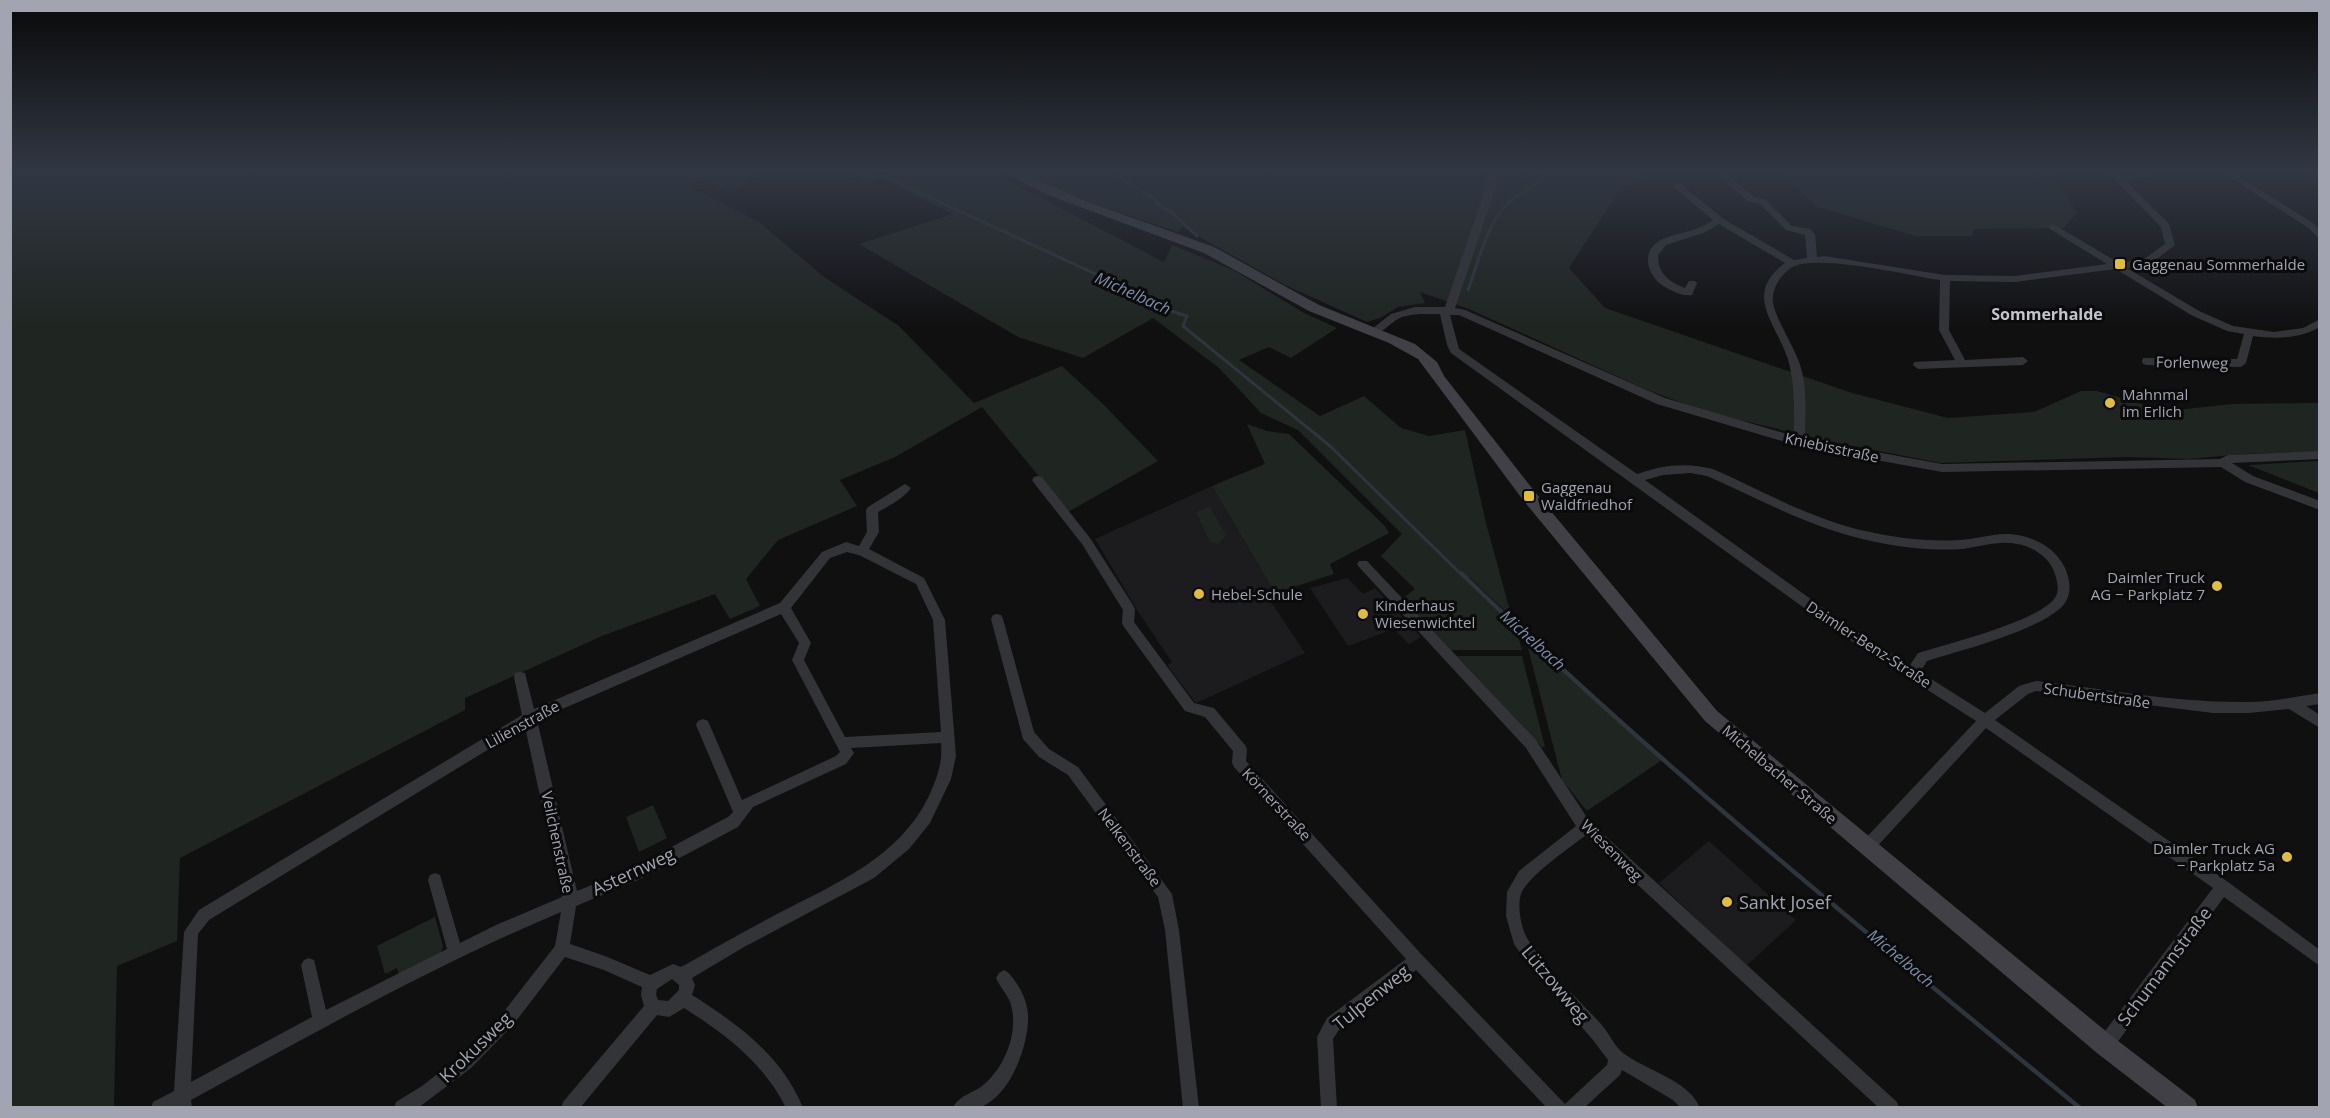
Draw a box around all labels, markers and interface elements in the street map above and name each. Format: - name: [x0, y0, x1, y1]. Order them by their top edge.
- place label: Gaggenau Sommerhalde: [2132, 254, 2305, 274]
- marker: Gaggenau Sommerhalde: [2113, 257, 2127, 271]
- water label: Michelbach: [1092, 267, 1174, 319]
- district label: Sommerhalde: [1991, 303, 2103, 325]
- street label: Forlenweg: [2156, 351, 2228, 373]
- place label: Mahnmal im Erlich: [2122, 384, 2188, 421]
- marker: Mahnmal im Erlich: [2103, 396, 2117, 410]
- street label: Kniebisstraße: [1783, 427, 1881, 467]
- place label: Gaggenau Waldfriedhof: [1541, 477, 1633, 514]
- marker: Gaggenau Waldfriedhof: [1522, 489, 1536, 503]
- place label: Daimler Truck AG − Parkplatz 7: [2091, 567, 2205, 604]
- marker: Daimler Truck AG − Parkplatz 7: [2210, 579, 2224, 593]
- place label: Hebel-Schule: [1211, 584, 1303, 604]
- marker: Hebel-Schule: [1192, 587, 1206, 601]
- place label: Kinderhaus Wiesenwichtel: [1375, 595, 1475, 632]
- street label: Daimler-Benz-Straße: [1803, 596, 1935, 692]
- water label: Michelbach: [1496, 605, 1570, 675]
- marker: Kinderhaus Wiesenwichtel: [1356, 607, 1370, 621]
- street label: Schubertstraße: [2042, 678, 2152, 712]
- street label: Lilienstraße: [481, 695, 563, 753]
- street label: Michelbacher Straße: [1718, 720, 1842, 828]
- street label: Körnerstraße: [1238, 763, 1316, 845]
- street label: Veilchenstraße: [537, 789, 579, 895]
- street label: Nelkenstraße: [1094, 804, 1166, 890]
- street label: Wiesenweg: [1577, 815, 1647, 885]
- place label: Daimler Truck AG − Parkplatz 5a: [2153, 838, 2275, 875]
- street label: Asternweg: [588, 841, 678, 901]
- marker: Daimler Truck AG − Parkplatz 5a: [2280, 850, 2294, 864]
- place label: Sankt Josef: [1739, 890, 1832, 914]
- marker: Sankt Josef: [1720, 895, 1734, 909]
- street label: Schumannstraße: [2111, 902, 2217, 1030]
- water label: Michelbach: [1863, 924, 1939, 992]
- street label: Lützowweg: [1517, 940, 1596, 1028]
- street label: Tulpenweg: [1328, 959, 1414, 1035]
- street label: Krokusweg: [434, 1006, 517, 1088]

